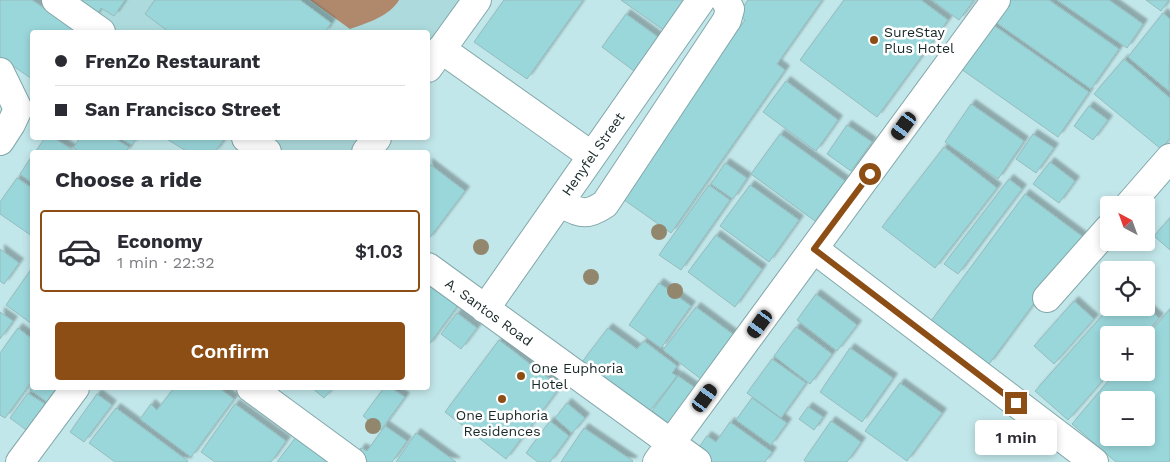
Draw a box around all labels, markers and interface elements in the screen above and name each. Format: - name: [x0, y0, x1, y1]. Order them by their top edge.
- place label: SureStay Plus Hotel: [884, 24, 955, 56]
- marker: SureStay Plus Hotel: [868, 34, 880, 46]
- text: FrenZo Restaurant: [85, 50, 260, 73]
- text: San Francisco Street: [85, 98, 280, 121]
- street label: Henyfel Street: [558, 109, 628, 199]
- car: [889, 109, 918, 143]
- route start: [859, 163, 881, 185]
- text: Choose a ride: [55, 167, 202, 192]
- north arrow: [1100, 196, 1155, 251]
- map controls: [1100, 196, 1155, 446]
- icon: car: [57, 229, 102, 274]
- text: Economy: [117, 230, 202, 253]
- text: $1.03: [355, 240, 403, 263]
- text: 1 min · 22:32: [117, 253, 215, 272]
- button: locate: [1100, 261, 1155, 316]
- street label: A. Santos Road: [442, 275, 536, 349]
- car: [745, 307, 774, 341]
- button: Confirm: [55, 322, 405, 380]
- button: +: [1100, 326, 1155, 381]
- place label: One Euphoria Hotel: [531, 360, 624, 392]
- marker: One Euphoria Hotel: [515, 370, 527, 382]
- car: [690, 381, 719, 415]
- button: −: [1100, 391, 1155, 446]
- route end: [1005, 392, 1027, 414]
- marker: One Euphoria Residences: [496, 393, 508, 405]
- place label: One Euphoria Residences: [456, 407, 548, 439]
- callout: 1 min: [975, 420, 1057, 456]
- text: 1 min: [995, 428, 1037, 447]

